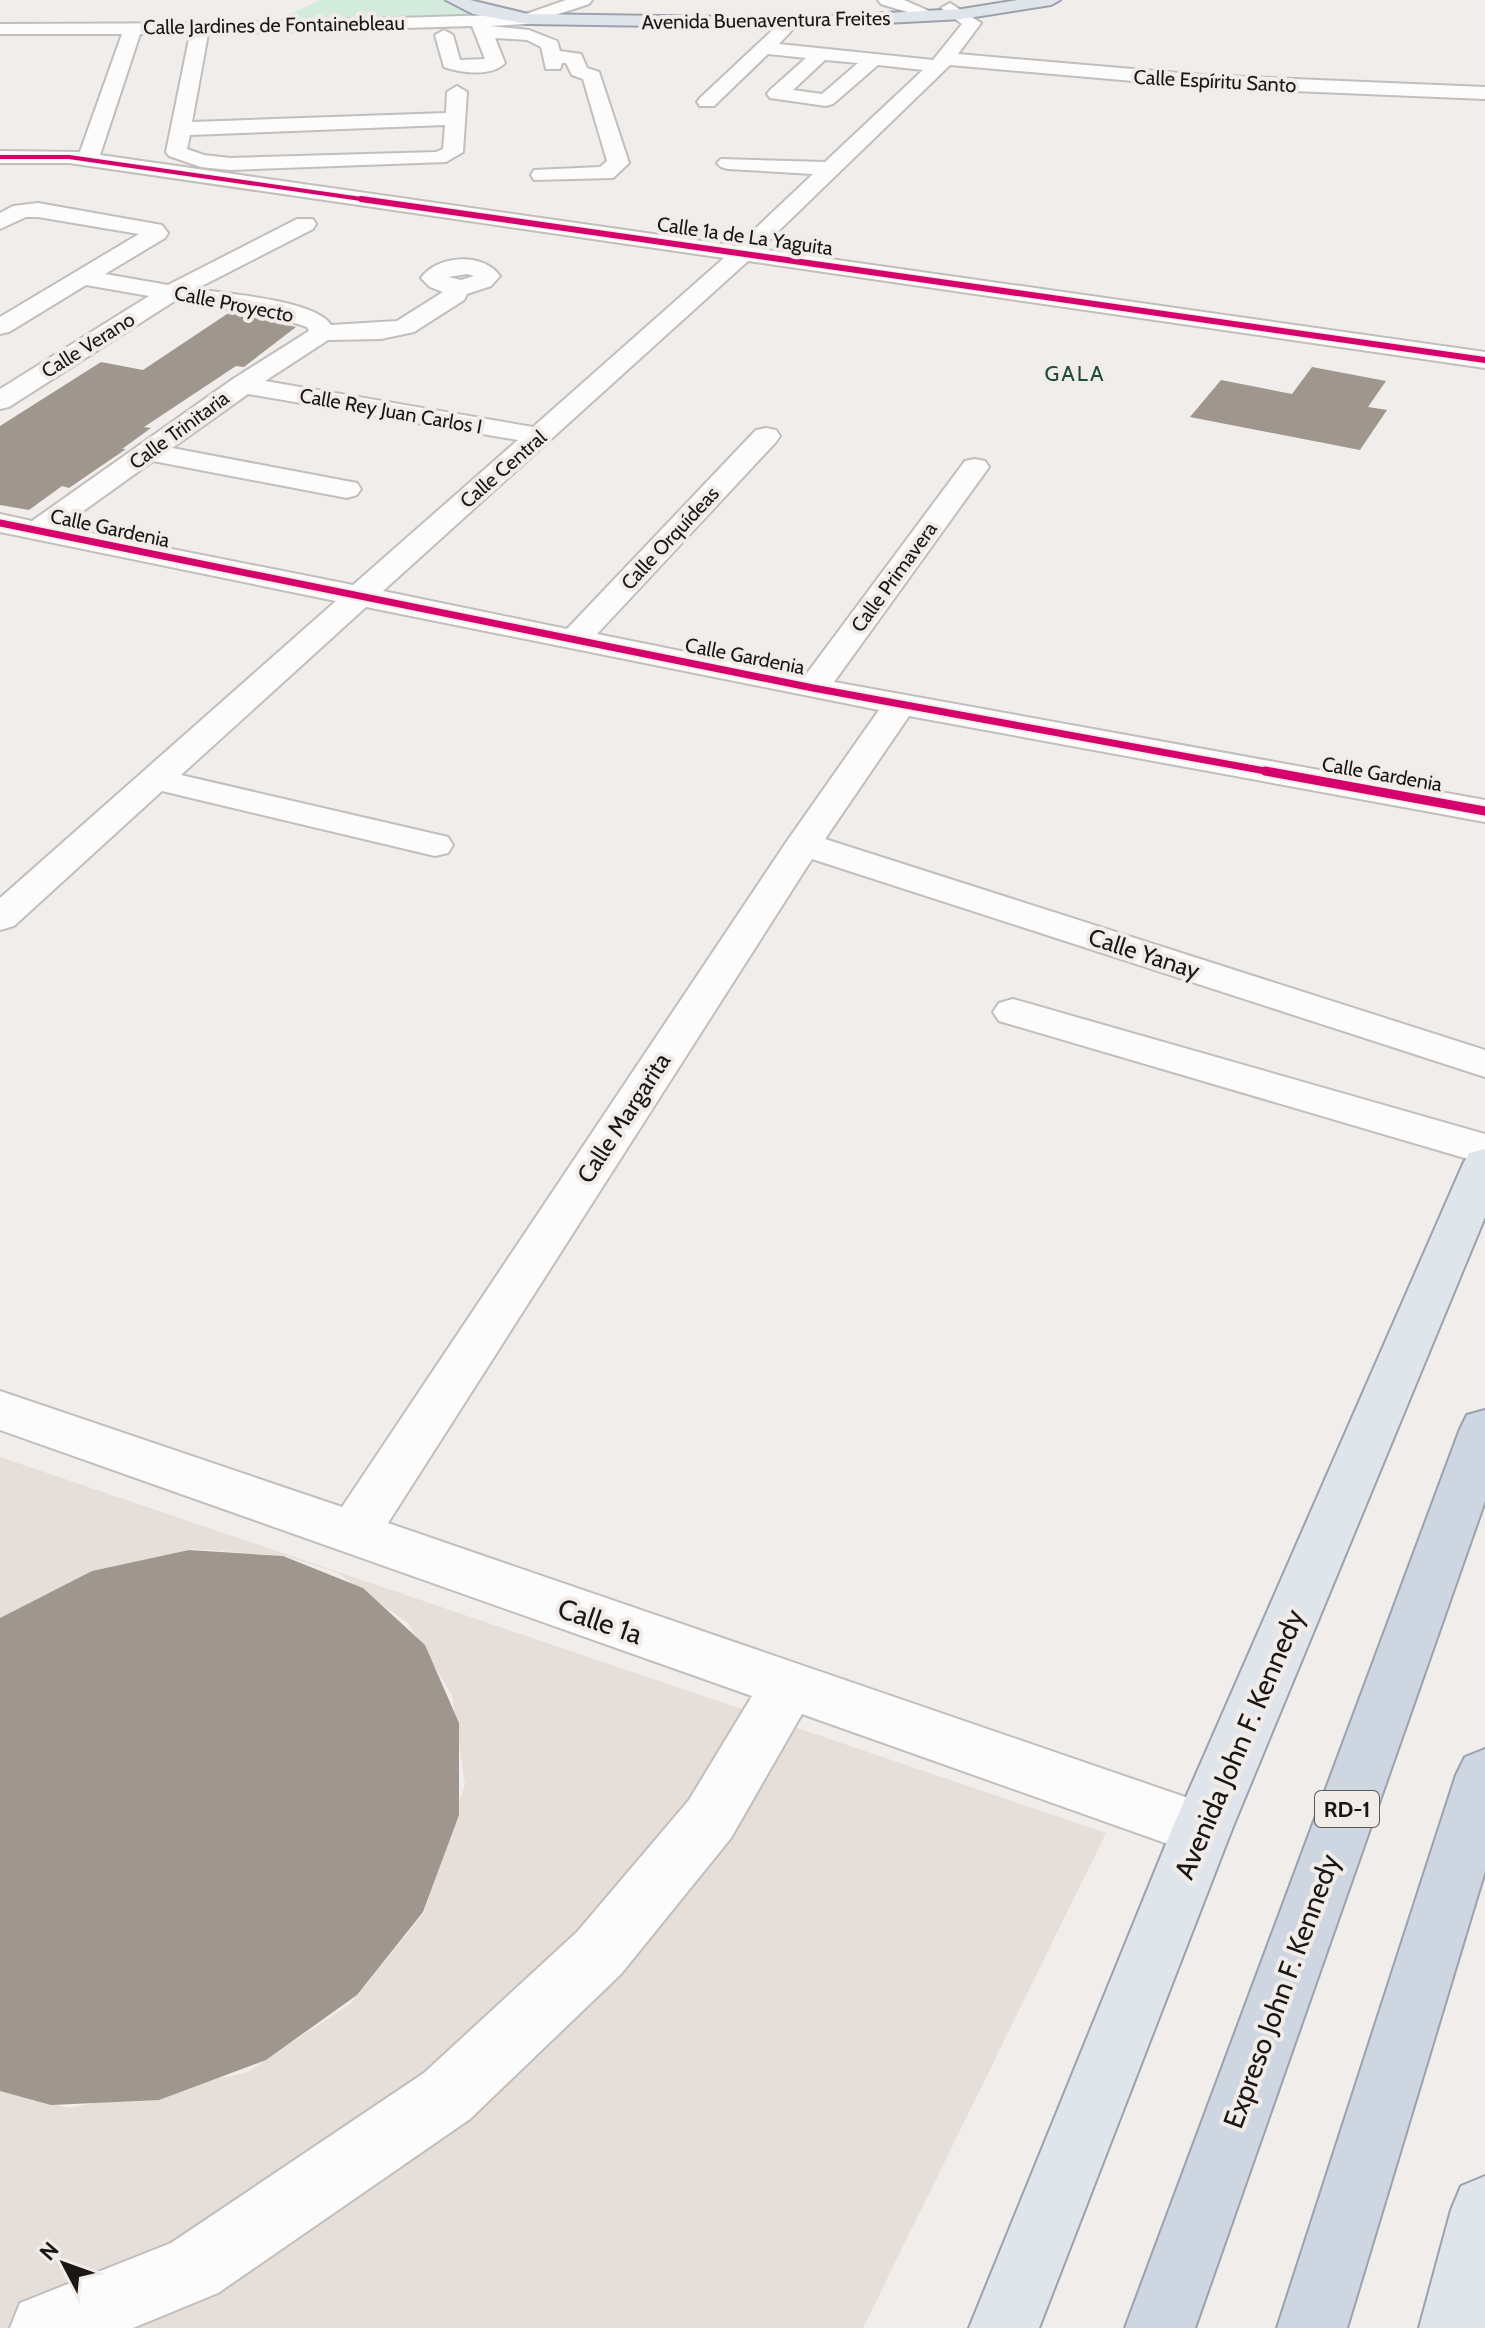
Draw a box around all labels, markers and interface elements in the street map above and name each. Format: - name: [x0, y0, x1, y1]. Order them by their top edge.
- street label: Avenida Buenaventura Freites: [641, 6, 891, 34]
- street label: Calle Jardines de Fontainebleau: [143, 11, 405, 39]
- street label: Calle Espíritu Santo: [1133, 65, 1297, 97]
- street label: Calle 1a de La Yaguita: [656, 212, 835, 260]
- street label: Calle Proyecto: [172, 281, 296, 327]
- street label: Calle Verano: [37, 307, 139, 383]
- district label: GALA: [1045, 360, 1105, 387]
- street label: Calle Rey Juan Carlos I: [298, 383, 484, 439]
- street label: Calle Trinitaria: [124, 386, 234, 474]
- street label: Calle Central: [455, 425, 551, 513]
- street label: Calle Orquídeas: [616, 481, 724, 595]
- street label: Calle Gardenia: [48, 504, 172, 552]
- street label: Calle Primavera: [846, 517, 942, 637]
- street label: Calle Gardenia: [683, 633, 807, 679]
- street label: Calle Gardenia: [1320, 752, 1444, 796]
- street label: Calle Yanay: [1085, 922, 1203, 985]
- street label: Calle Margarita: [571, 1047, 677, 1188]
- street label: Calle 1a: [553, 1591, 647, 1651]
- street label: Avenida John F. Kennedy: [1167, 1604, 1311, 1884]
- road number: RD-1: [1315, 1791, 1379, 1827]
- street label: Expreso John F. Kennedy: [1216, 1849, 1346, 2133]
- north arrow: [24, 2224, 104, 2304]
- text: N: [34, 2236, 65, 2266]

